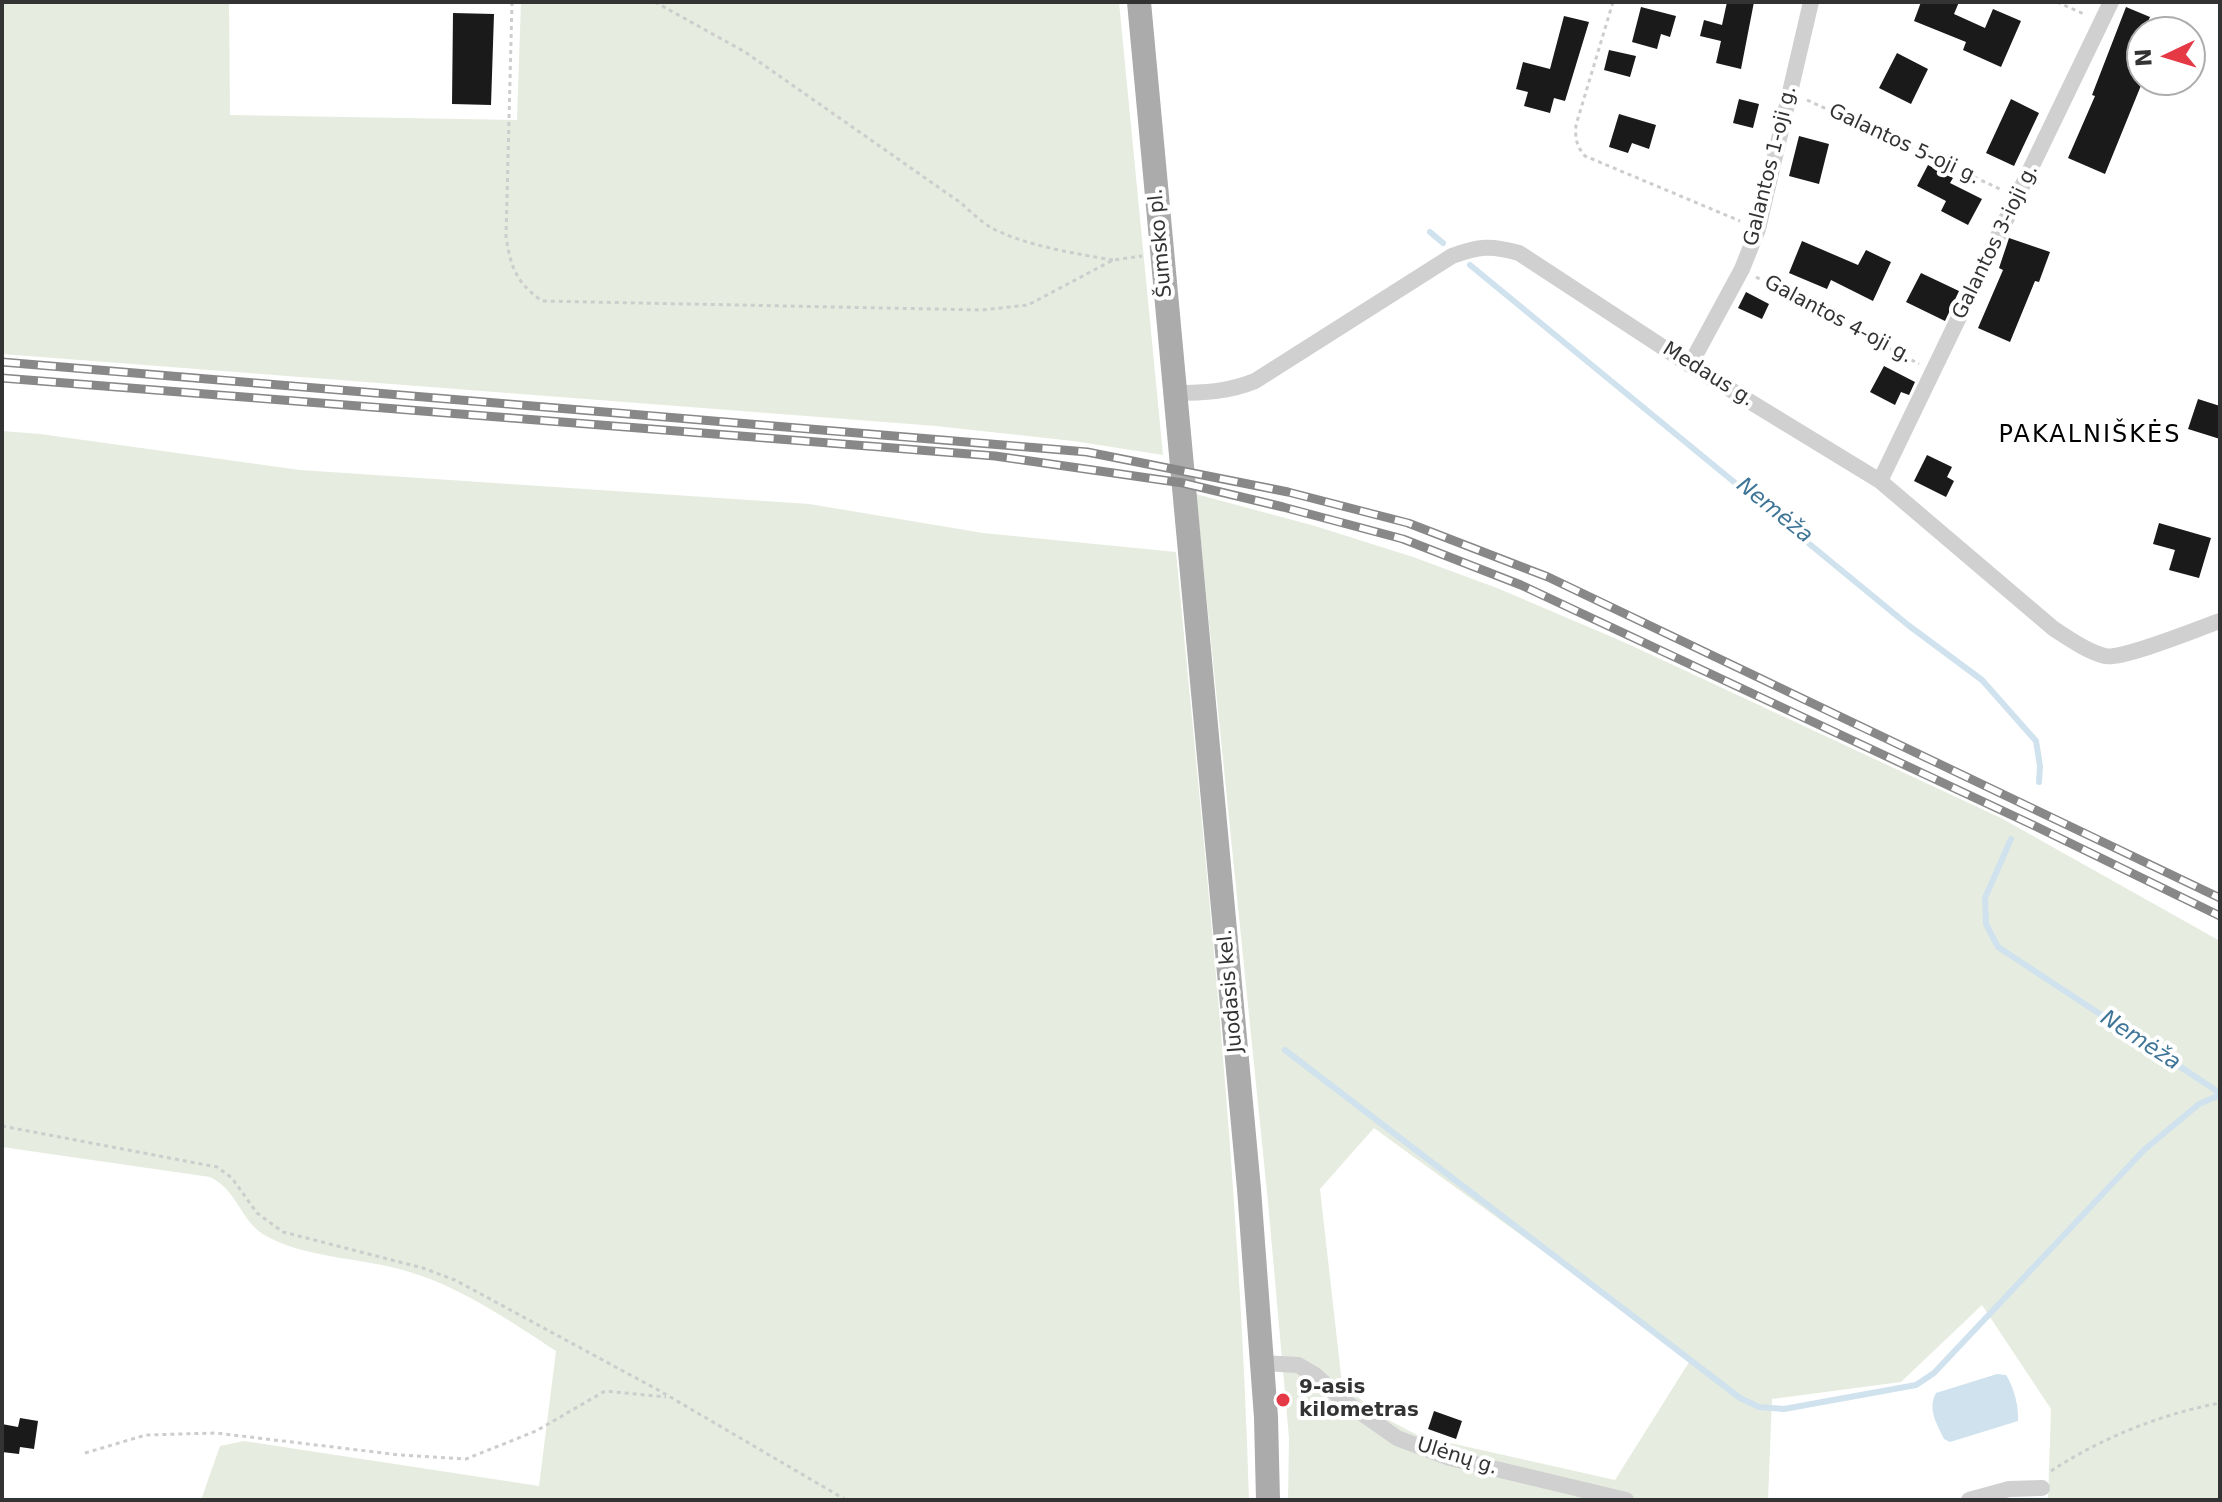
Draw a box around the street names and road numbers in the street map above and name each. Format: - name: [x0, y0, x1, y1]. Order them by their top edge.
- street label: Galantos 1-oji g.: [1739, 83, 1803, 249]
- street label: Galantos 5-oji g.: [1825, 99, 1983, 191]
- street label: Galantos 3-ioji g.: [1948, 161, 2044, 323]
- street label: Šumsko pl.: [1144, 187, 1178, 299]
- street label: Galantos 4-oji g.: [1760, 271, 1916, 369]
- street label: Medaus g.: [1658, 338, 1758, 412]
- street label: Juodasis kel.: [1214, 928, 1248, 1054]
- street label: Ulėnų g.: [1414, 1433, 1500, 1481]

